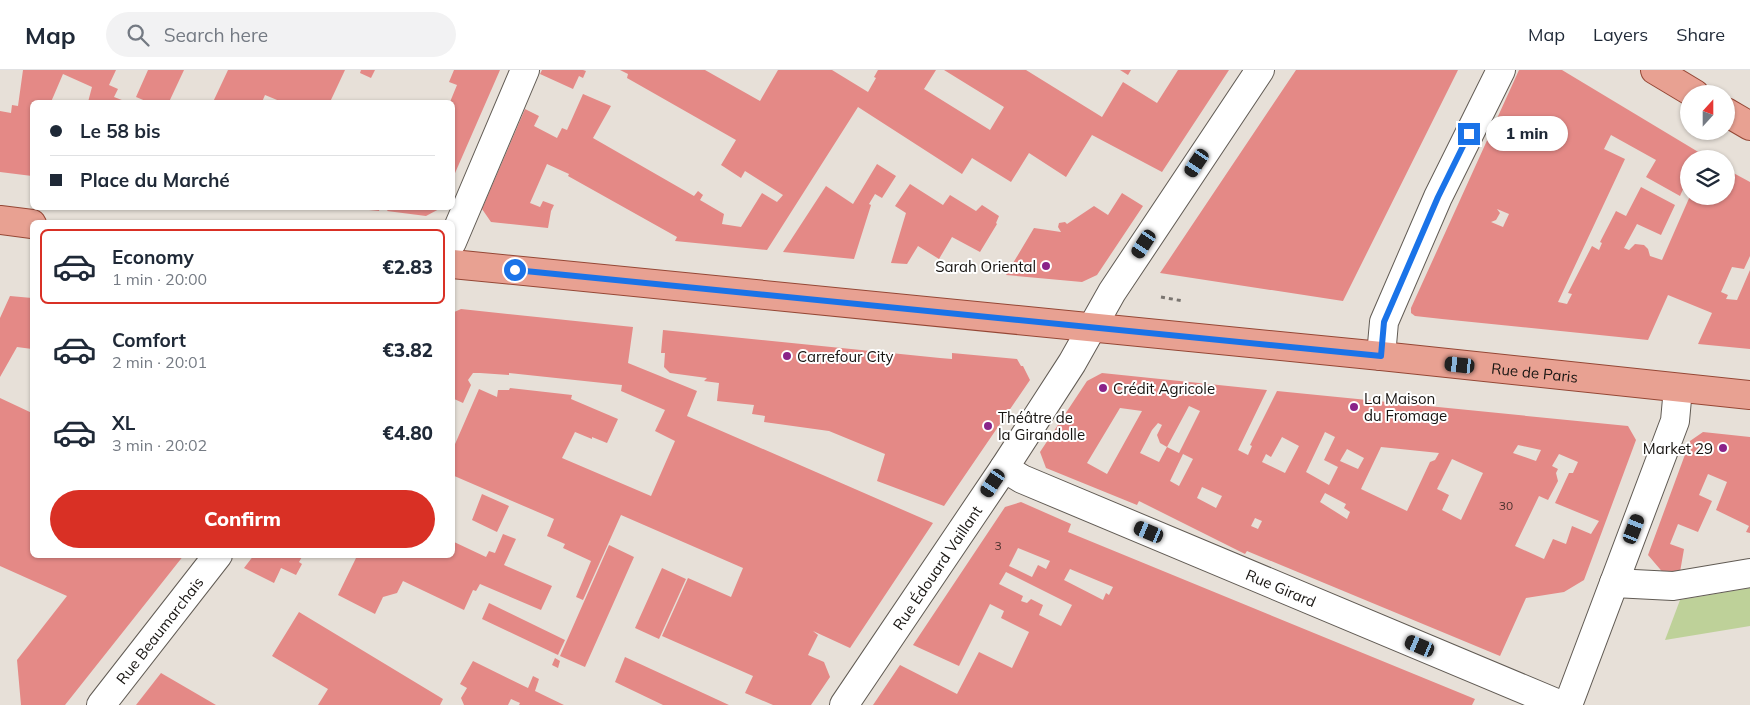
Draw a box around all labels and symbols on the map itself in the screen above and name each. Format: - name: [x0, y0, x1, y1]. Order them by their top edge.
- north arrow: [1680, 85, 1735, 140]
- callout: 1 min: [1486, 116, 1569, 152]
- route end: [1458, 123, 1480, 145]
- car: [1182, 146, 1211, 180]
- car: [1129, 227, 1158, 261]
- place label: Sarah Oriental: [935, 257, 1036, 276]
- route start: [504, 259, 526, 281]
- marker: Sarah Oriental: [1040, 260, 1052, 272]
- place label: Carrefour City: [797, 347, 894, 366]
- marker: Carrefour City: [781, 350, 793, 362]
- car: [1444, 356, 1475, 374]
- street label: Rue de Paris: [1490, 358, 1579, 386]
- place label: Crédit Agricole: [1113, 379, 1215, 398]
- marker: Crédit Agricole: [1097, 382, 1109, 394]
- place label: La Maison du Fromage: [1364, 389, 1447, 425]
- marker: La Maison du Fromage: [1348, 401, 1360, 413]
- place label: Théâtre de la Girandolle: [998, 408, 1085, 444]
- marker: Théâtre de la Girandolle: [982, 420, 994, 432]
- place label: Market 29: [1643, 439, 1713, 458]
- marker: Market 29: [1717, 442, 1729, 454]
- car: [978, 466, 1007, 500]
- house number: 30: [1499, 498, 1513, 513]
- street label: Rue Édouard Vaillant: [888, 502, 986, 633]
- car: [1621, 512, 1646, 546]
- car: [1132, 519, 1165, 545]
- house number: 3: [994, 538, 1002, 553]
- street label: Rue Girard: [1243, 564, 1319, 611]
- street label: Rue Beaumarchais: [112, 573, 207, 688]
- car: [1403, 633, 1436, 659]

